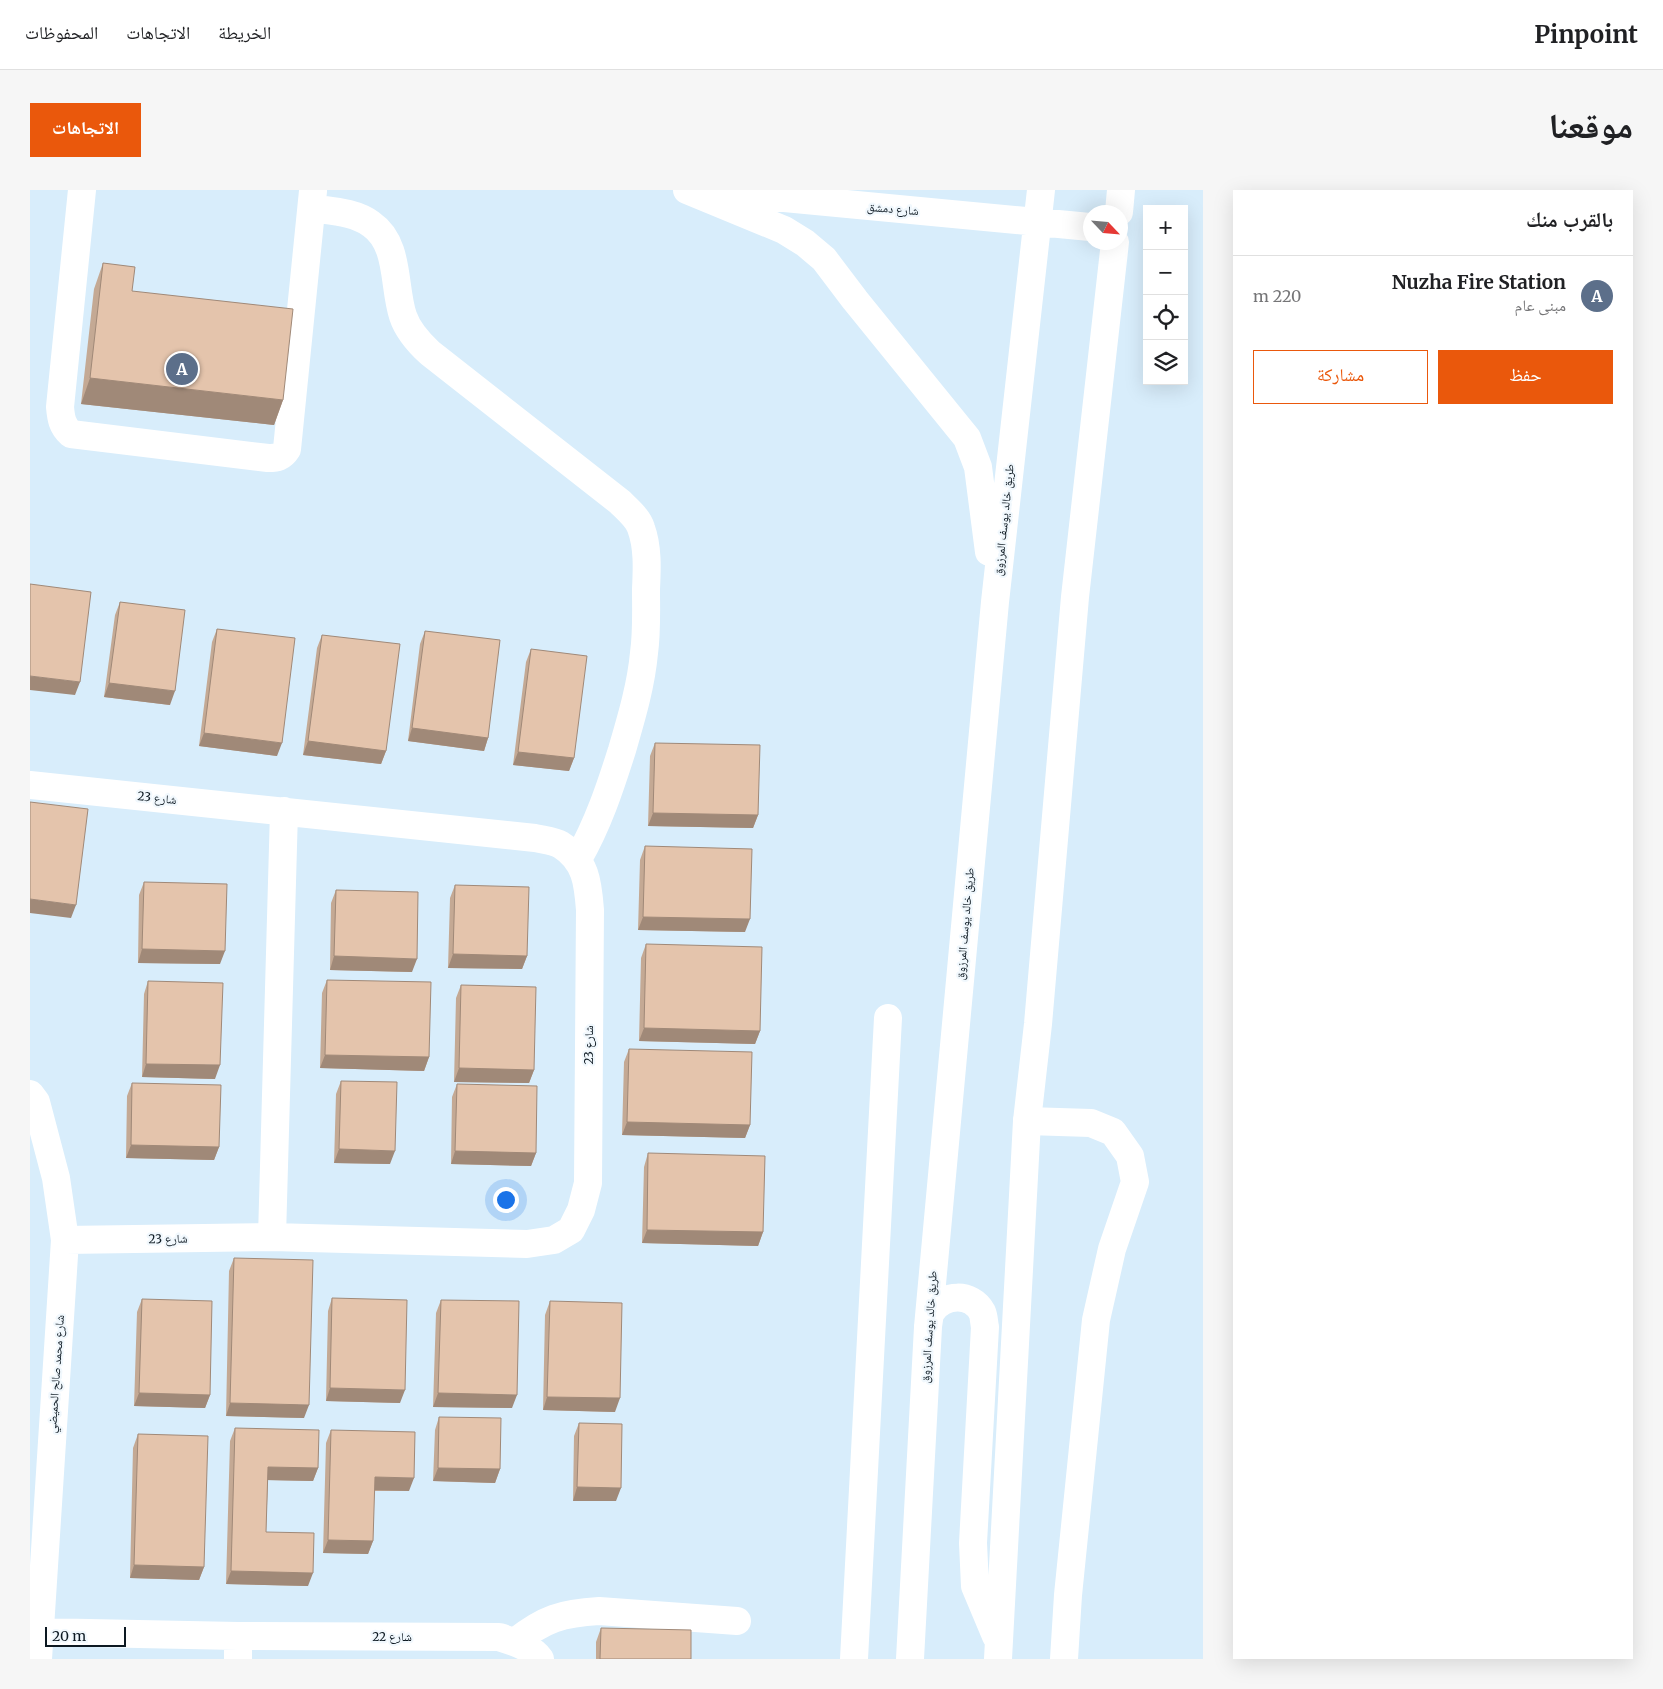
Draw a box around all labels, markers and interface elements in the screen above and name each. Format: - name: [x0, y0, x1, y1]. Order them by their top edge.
- text: Pinpoint: [1534, 19, 1638, 50]
- text: المحفوظات: [25, 21, 98, 44]
- text: الاتجاهات: [126, 21, 190, 44]
- text: الخريطة: [218, 21, 271, 44]
- button: الاتجاهات: [30, 103, 141, 157]
- text: موقعنا: [1548, 104, 1633, 148]
- street label: شارع دمشق: [867, 199, 920, 219]
- north arrow: [1083, 205, 1128, 250]
- map controls: [1143, 205, 1188, 385]
- button: +: [1143, 205, 1188, 250]
- text: بالقرب منك: [1526, 206, 1613, 233]
- button: −: [1143, 250, 1188, 295]
- text: Nuzha Fire Station: [1392, 270, 1566, 294]
- text: 220 m: [1253, 286, 1301, 306]
- text: A: [1591, 286, 1603, 306]
- button: locate: [1143, 295, 1188, 340]
- text: مبنى عام: [1515, 295, 1566, 315]
- button: layers: [1143, 340, 1188, 385]
- pin: A: [166, 350, 198, 388]
- button: مشاركة: [1253, 350, 1428, 404]
- button: حفظ: [1438, 350, 1613, 404]
- street label: طريق خالد يوسف المرزوق: [990, 463, 1017, 577]
- street label: شارع 23: [137, 788, 177, 808]
- street label: طريق خالد يوسف المرزوق: [952, 867, 977, 981]
- street label: شارع 23: [581, 1025, 597, 1065]
- your location: [493, 1187, 519, 1213]
- street label: شارع 23: [148, 1231, 188, 1247]
- street label: طريق خالد يوسف المرزوق: [917, 1270, 940, 1384]
- street label: شارع محمد صالح الحميضي: [44, 1314, 70, 1434]
- scale bar: [45, 1624, 126, 1647]
- text: 20 m: [52, 1627, 86, 1645]
- street label: شارع 22: [372, 1629, 412, 1645]

